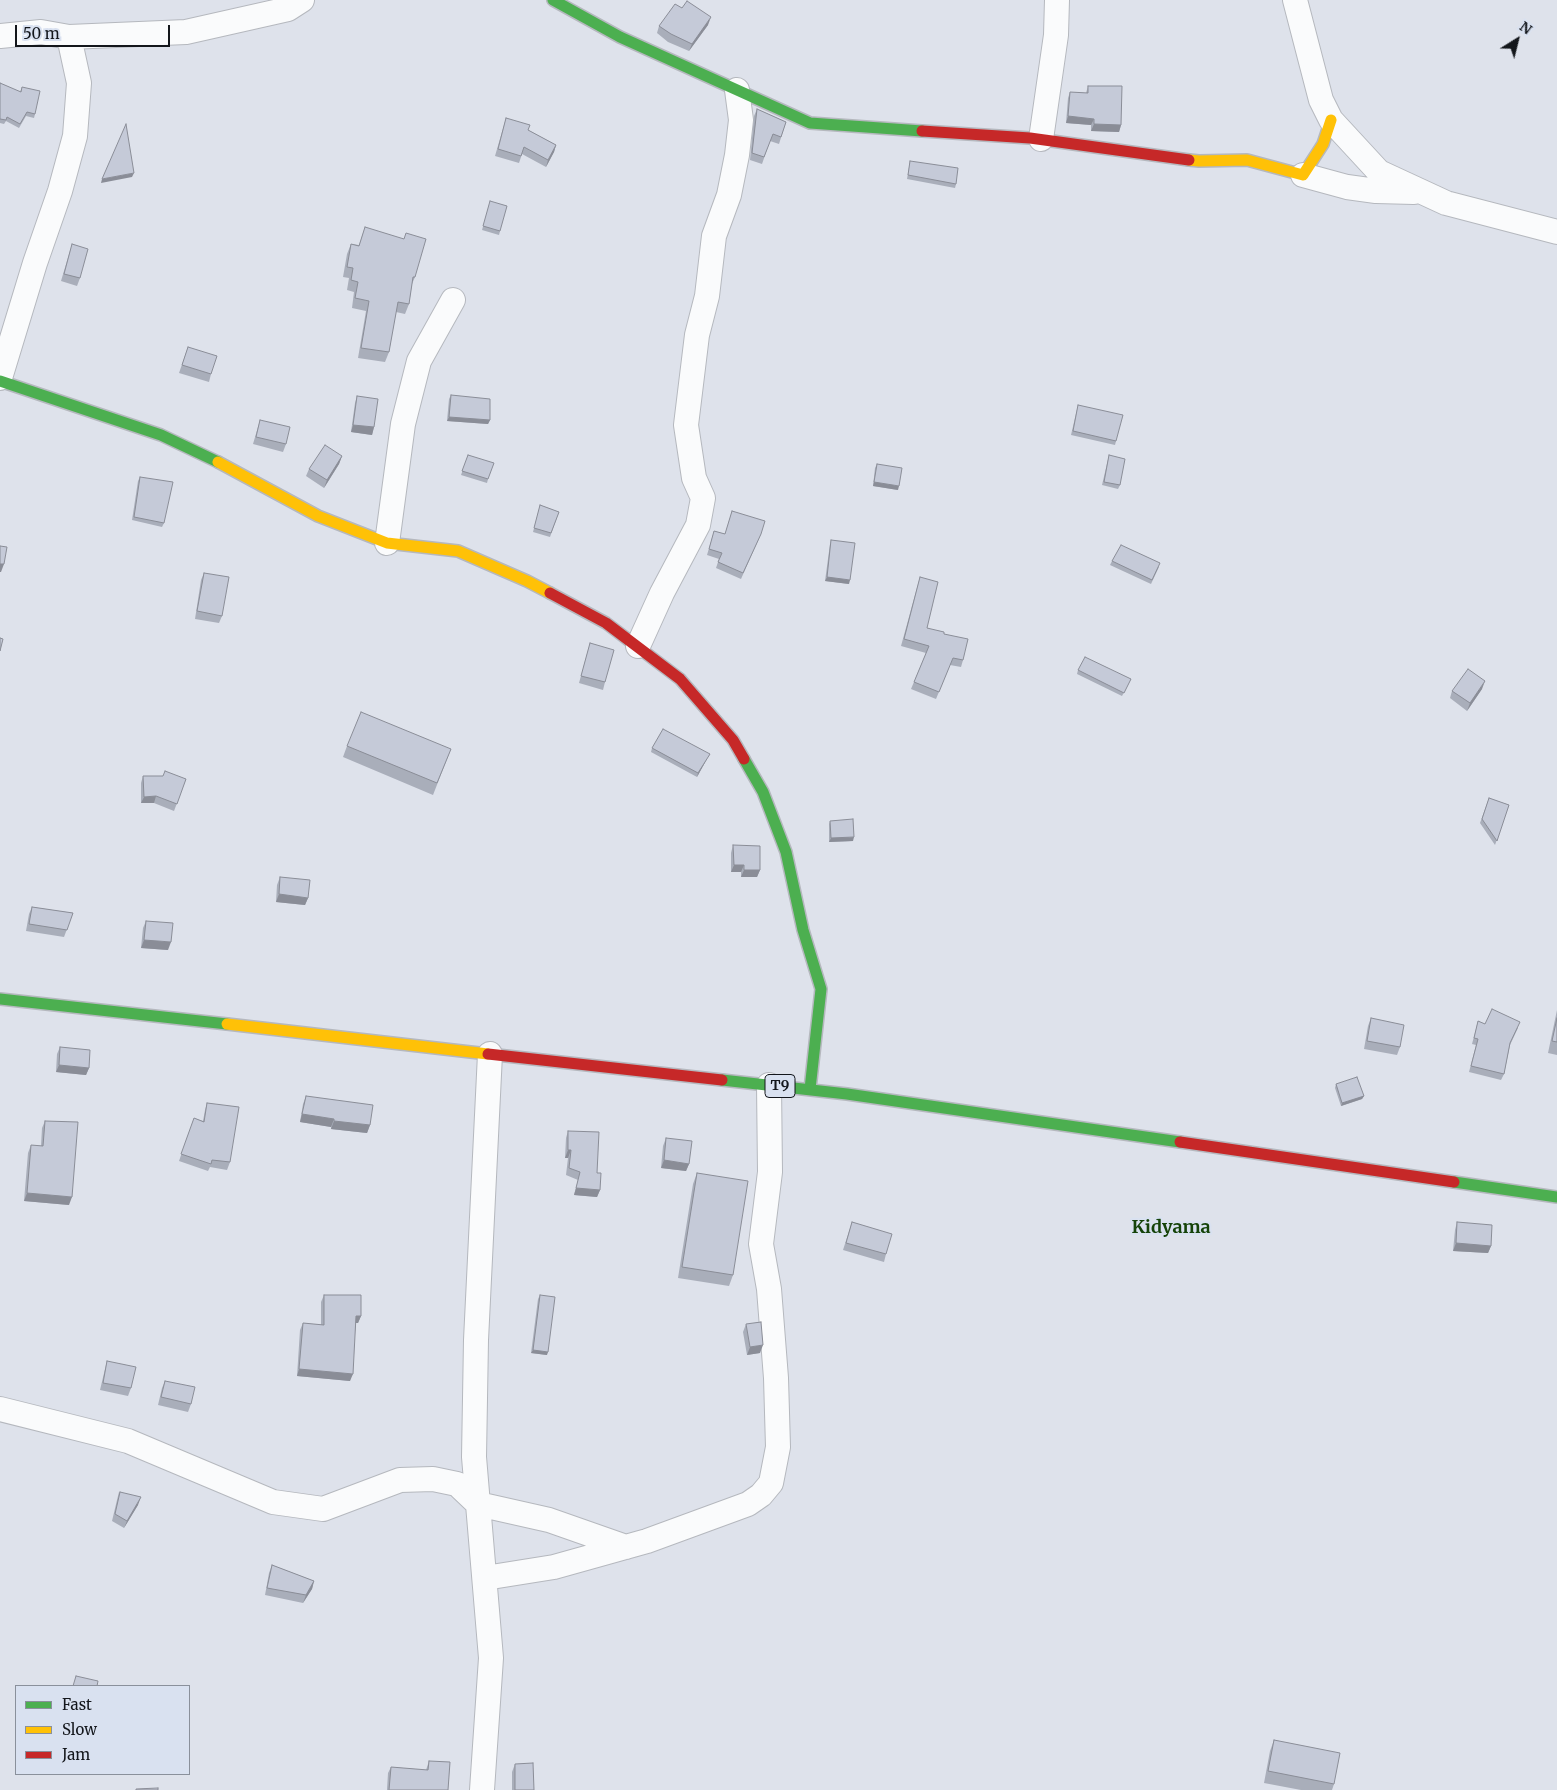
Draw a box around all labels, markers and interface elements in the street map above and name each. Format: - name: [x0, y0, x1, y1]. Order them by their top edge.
- scale bar: [18, 15, 172, 47]
- north arrow: [1492, 15, 1542, 65]
- text: N: [1516, 17, 1536, 38]
- text: 50 m: [23, 24, 60, 43]
- road number: T9: [765, 1074, 795, 1098]
- district label: Kidyama: [1131, 1217, 1211, 1239]
- legend: [15, 1685, 190, 1775]
- text: Fast: [62, 1695, 92, 1714]
- text: Slow: [62, 1720, 97, 1739]
- text: Jam: [62, 1745, 90, 1764]

